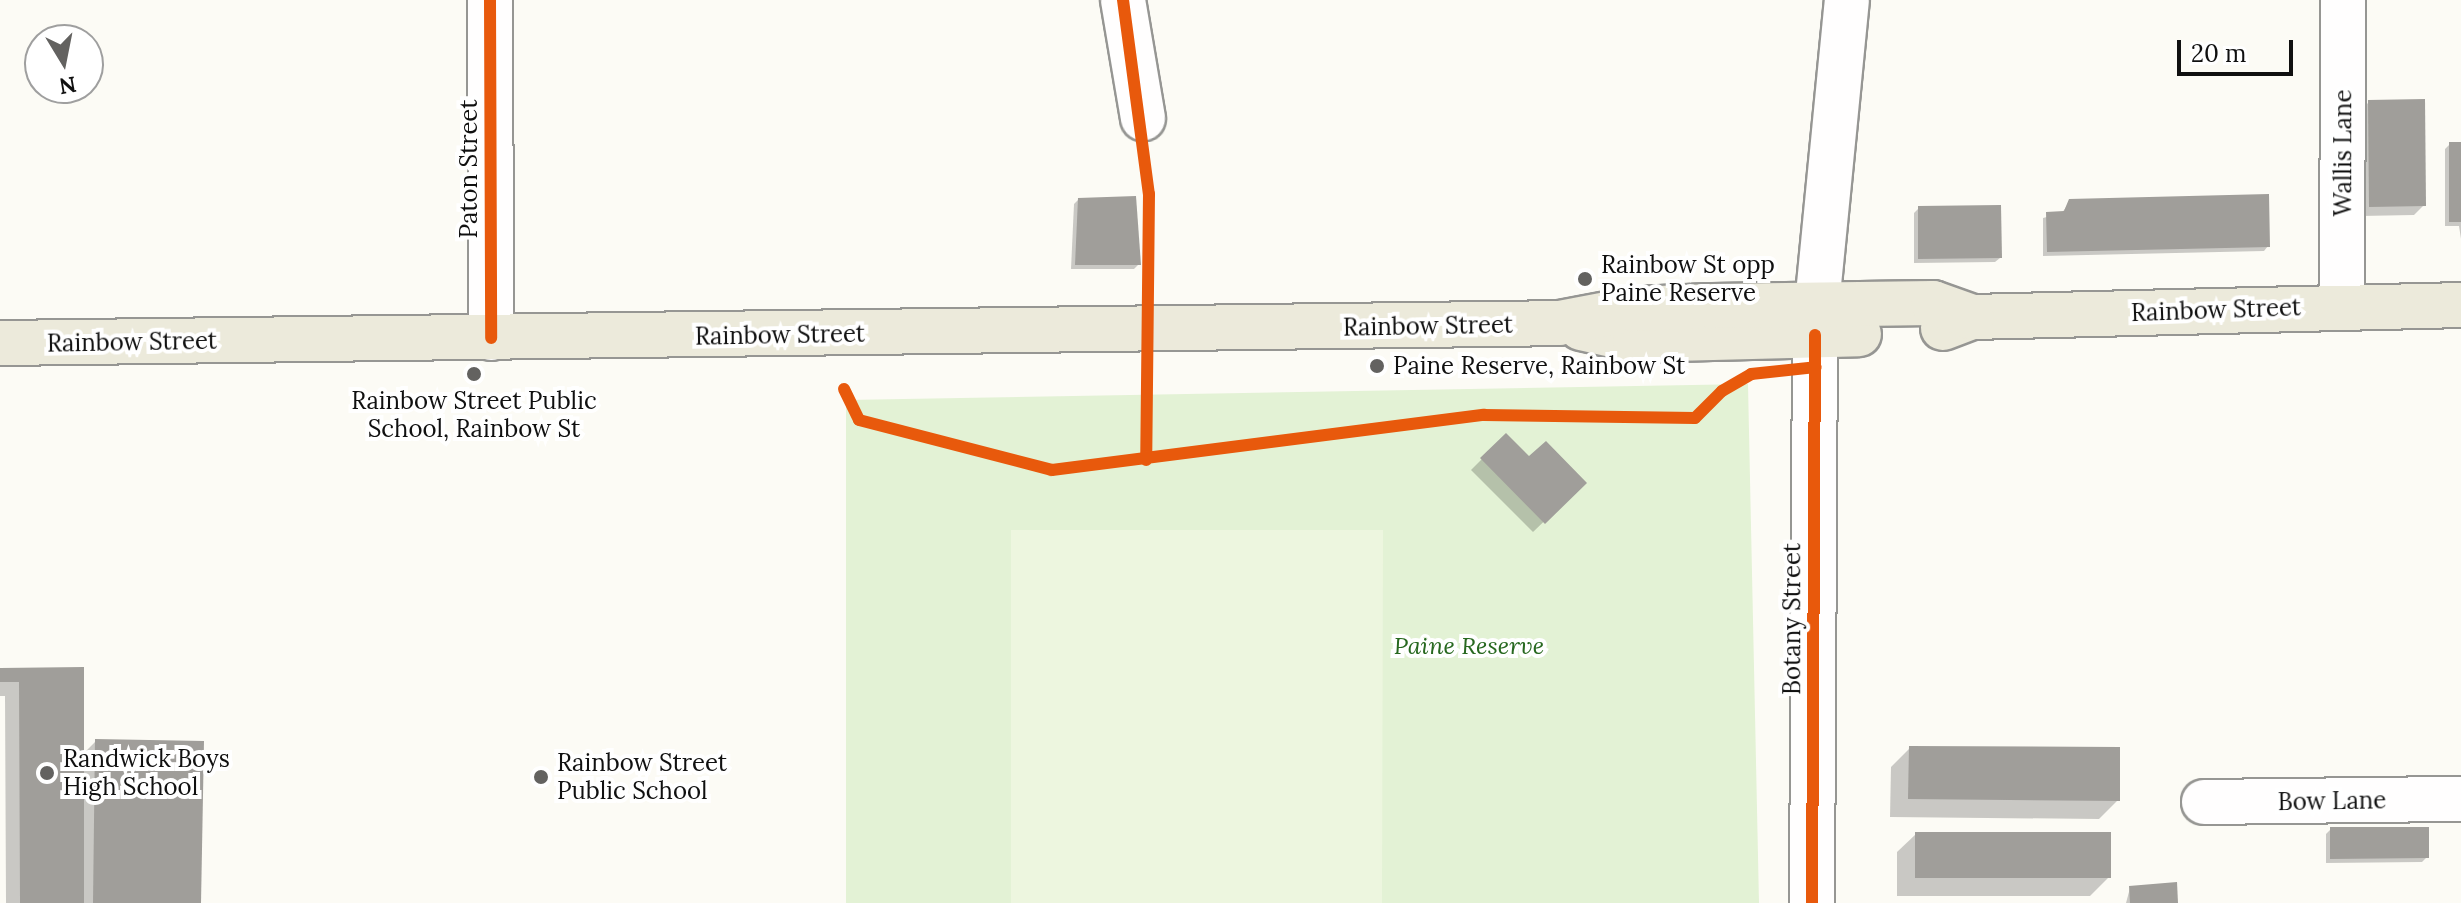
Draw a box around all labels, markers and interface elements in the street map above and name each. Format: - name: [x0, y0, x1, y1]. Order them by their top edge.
- north arrow: [24, 24, 104, 104]
- scale bar: [2181, 24, 2297, 74]
- text: 20 m: [2191, 38, 2247, 69]
- text: N: [57, 70, 79, 101]
- street label: Wallis Lane: [2329, 90, 2357, 216]
- street label: Paton Street: [455, 100, 483, 238]
- place label: Rainbow St opp Paine Reserve: [1601, 251, 1775, 307]
- marker: Rainbow St opp Paine Reserve: [1576, 270, 1594, 288]
- street label: Rainbow Street: [2130, 293, 2302, 327]
- street label: Rainbow Street: [1343, 310, 1513, 342]
- street label: Rainbow Street: [695, 319, 865, 351]
- street label: Rainbow Street: [47, 326, 217, 358]
- place label: Paine Reserve, Rainbow St: [1393, 352, 1685, 380]
- marker: Paine Reserve, Rainbow St: [1368, 357, 1386, 375]
- marker: Rainbow Street Public School, Rainbow St: [465, 365, 483, 383]
- place label: Rainbow Street Public School, Rainbow St: [351, 387, 597, 443]
- street label: Botany Street: [1778, 543, 1806, 695]
- park label: Paine Reserve: [1394, 632, 1544, 660]
- place label: Randwick Boys High School: [63, 745, 230, 801]
- place label: Rainbow Street Public School: [557, 749, 727, 805]
- marker: Randwick Boys High School: [38, 764, 56, 782]
- marker: Rainbow Street Public School: [532, 768, 550, 786]
- street label: Bow Lane: [2277, 786, 2387, 816]

